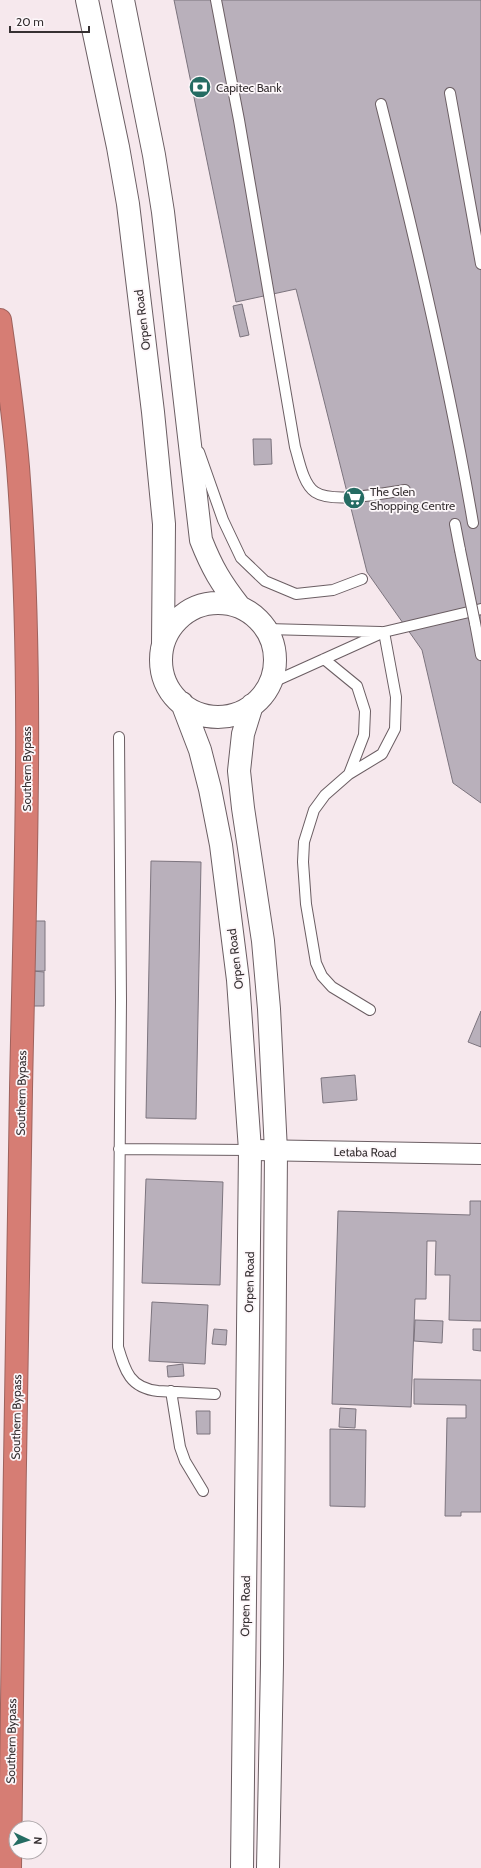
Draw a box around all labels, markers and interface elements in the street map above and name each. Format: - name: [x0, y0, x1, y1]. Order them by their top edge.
- scale bar: [10, 8, 89, 34]
- text: 20 m: [16, 14, 44, 29]
- bank icon: Capitec Bank: [187, 74, 213, 100]
- place label: Capitec Bank: [216, 80, 282, 95]
- street label: Orpen Road: [131, 289, 153, 351]
- place label: The Glen Shopping Centre: [370, 484, 455, 513]
- supermarket icon: The Glen Shopping Centre: [341, 485, 367, 511]
- street label: Southern Bypass: [19, 726, 34, 812]
- street label: Orpen Road: [224, 928, 246, 990]
- street label: Southern Bypass: [13, 1050, 29, 1136]
- street label: Letaba Road: [333, 1144, 397, 1160]
- street label: Orpen Road: [241, 1251, 257, 1313]
- street label: Southern Bypass: [8, 1374, 24, 1460]
- street label: Orpen Road: [237, 1575, 253, 1637]
- street label: Southern Bypass: [3, 1698, 19, 1784]
- north arrow: [8, 1820, 48, 1860]
- text: N: [31, 1836, 45, 1845]

